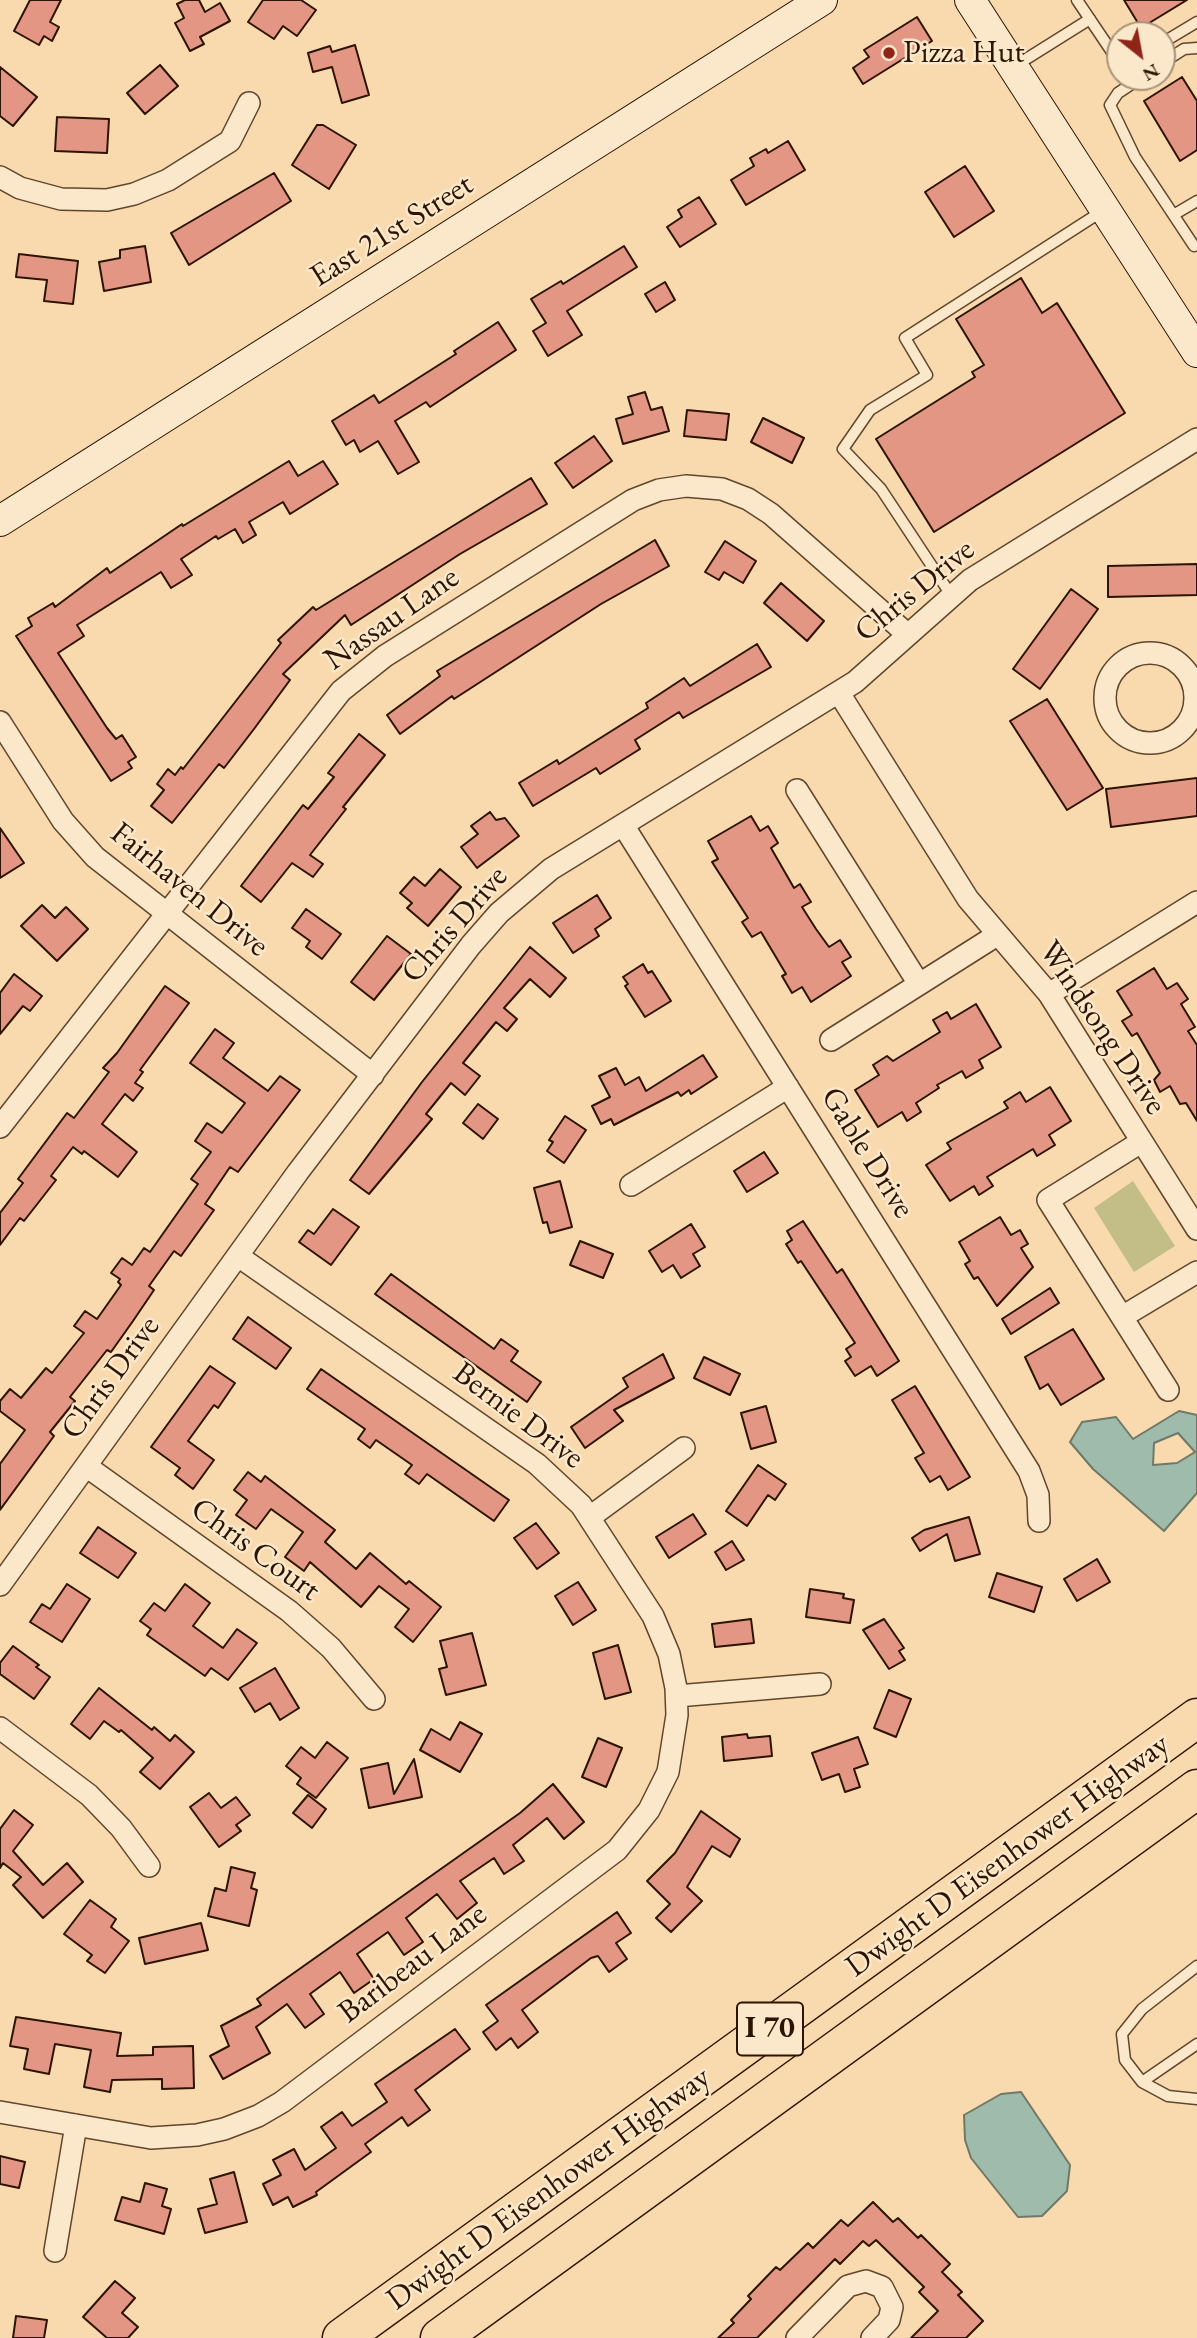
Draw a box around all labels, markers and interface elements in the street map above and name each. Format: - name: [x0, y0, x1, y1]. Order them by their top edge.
- north arrow: [1106, 21, 1176, 91]
- place label: Pizza Hut: [903, 34, 1025, 72]
- marker: Pizza Hut: [881, 45, 897, 61]
- text: N: [1138, 58, 1164, 87]
- street label: East 21st Street: [304, 166, 480, 296]
- street label: Chris Drive: [847, 531, 983, 651]
- street label: Nassau Lane: [317, 559, 467, 679]
- street label: Fairhaven Drive: [102, 814, 276, 966]
- street label: Chris Drive: [394, 859, 516, 991]
- street label: Windsong Drive: [1030, 934, 1174, 1122]
- street label: Gable Drive: [812, 1080, 922, 1226]
- street label: Chris Drive: [53, 1309, 169, 1447]
- street label: Bernie Drive: [445, 1354, 591, 1478]
- street label: Chris Court: [183, 1490, 327, 1610]
- street label: Dwight D Eisenhower Highway: [839, 1726, 1177, 1986]
- street label: Baribeau Lane: [331, 1896, 495, 2032]
- road number: I 70: [737, 2002, 803, 2056]
- street label: Dwight D Eisenhower Highway: [380, 2059, 718, 2319]

